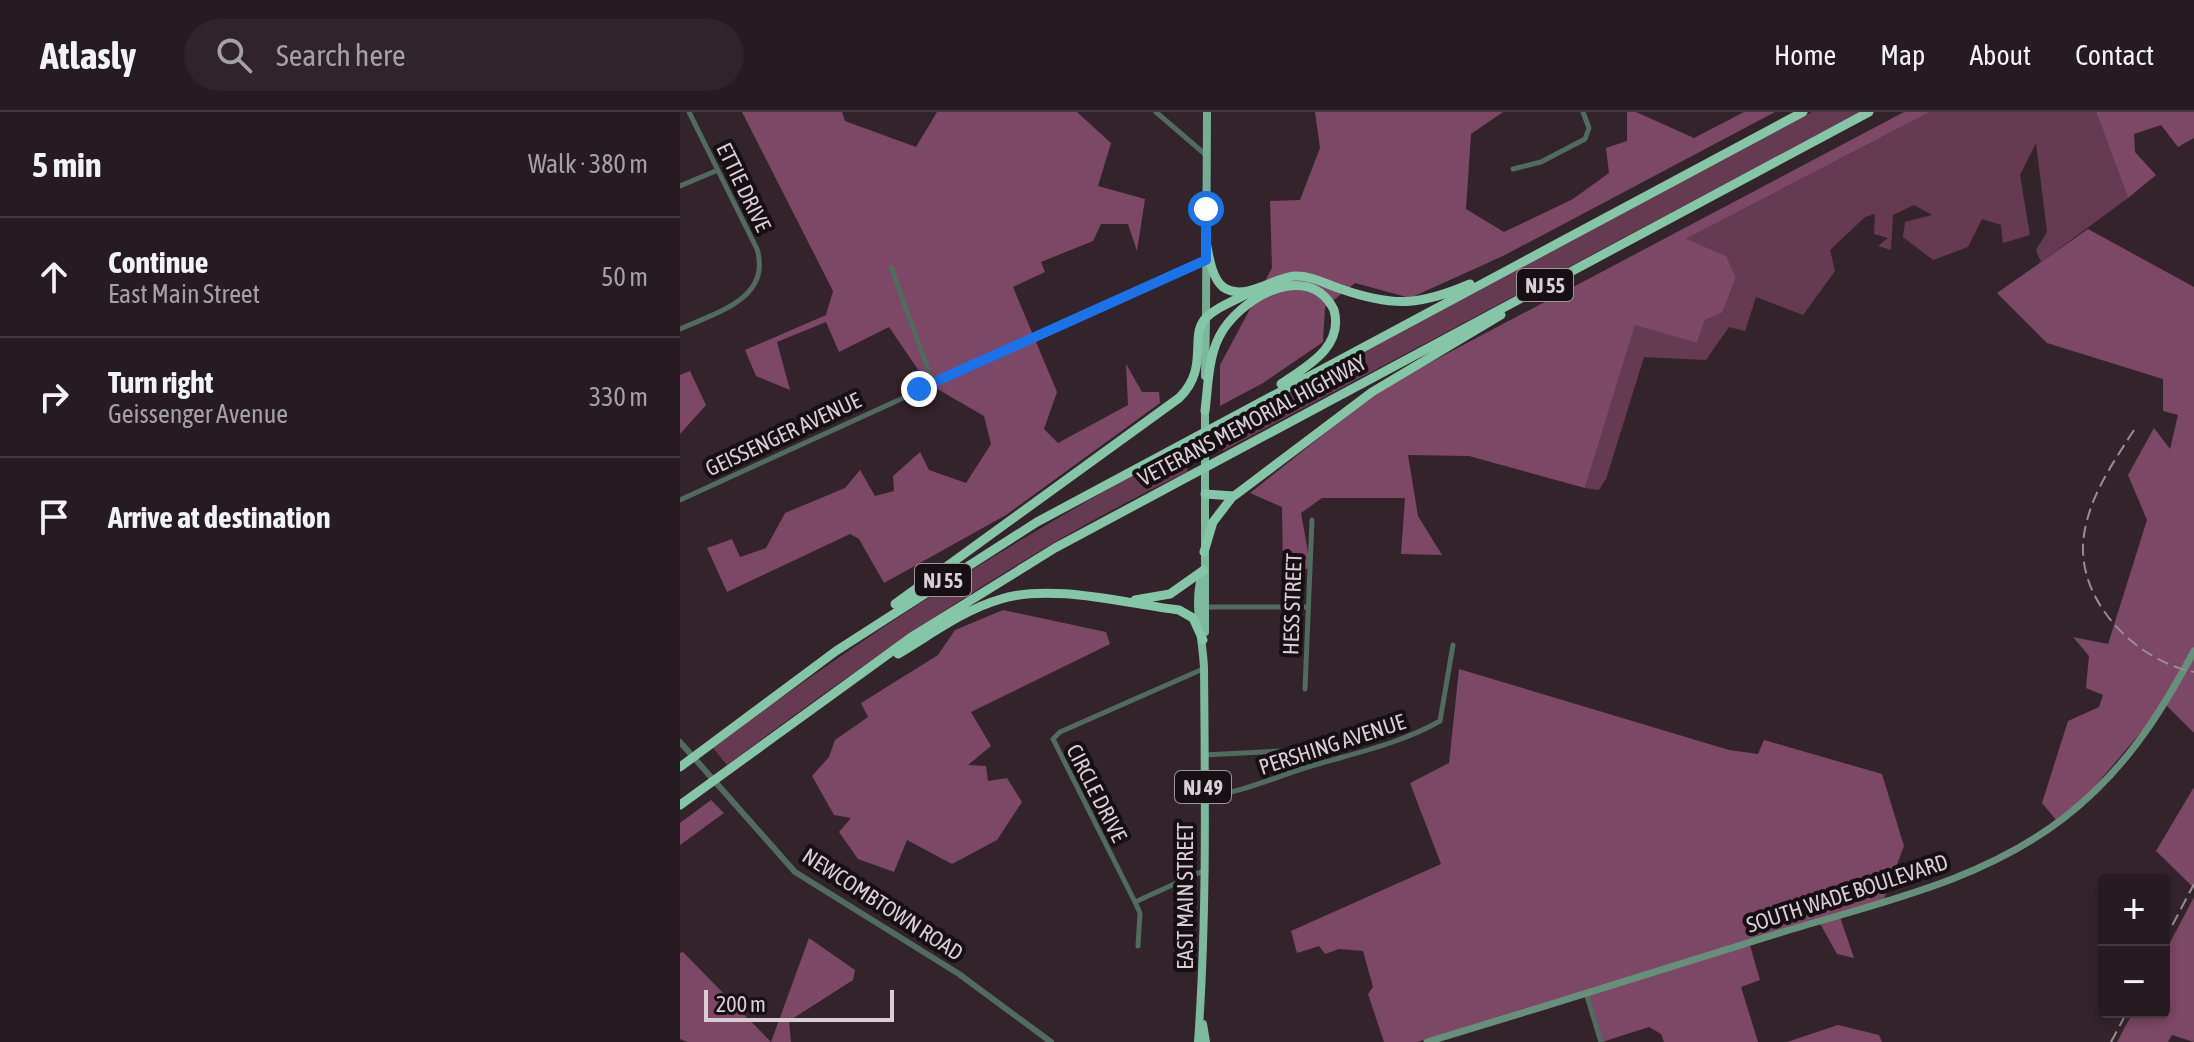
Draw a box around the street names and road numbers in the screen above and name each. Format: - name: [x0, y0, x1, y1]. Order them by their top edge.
- street label: ETTIE DRIVE: [711, 138, 777, 236]
- road number: NJ 55: [1517, 269, 1573, 301]
- street label: VETERANS MEMORIAL HIGHWAY: [1133, 349, 1371, 491]
- street label: GEISSENGER AVENUE: [701, 386, 865, 481]
- street label: HESS STREET: [1277, 552, 1307, 655]
- road number: NJ 55: [915, 564, 971, 596]
- street label: PERSHING AVENUE: [1256, 708, 1409, 780]
- street label: CIRCLE DRIVE: [1061, 740, 1133, 847]
- road number: NJ 49: [1175, 771, 1231, 803]
- street label: EAST MAIN STREET: [1172, 822, 1198, 970]
- street label: NEWCOMBTOWN ROAD: [798, 842, 968, 966]
- street label: SOUTH WADE BOULEVARD: [1743, 848, 1951, 938]

